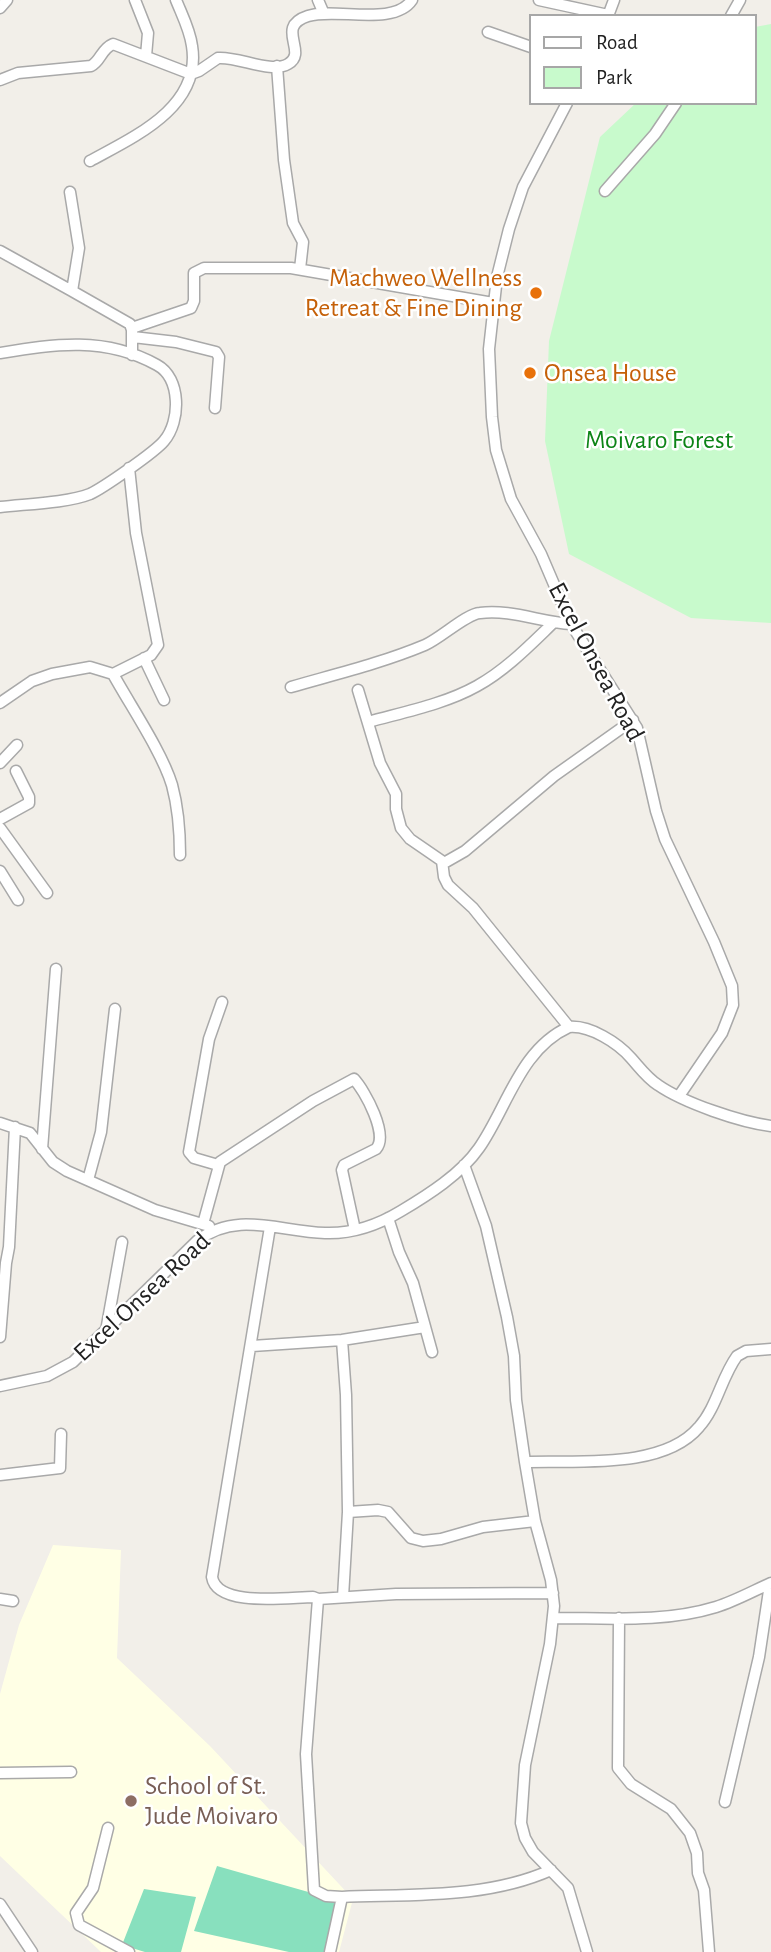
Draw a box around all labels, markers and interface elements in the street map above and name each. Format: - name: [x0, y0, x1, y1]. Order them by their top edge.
- legend: [530, 14, 757, 105]
- text: Road: [596, 32, 638, 53]
- text: Park: [596, 67, 632, 88]
- place label: Machweo Wellness Retreat & Fine Dining: [305, 262, 522, 324]
- marker: Machweo Wellness Retreat & Fine Dining: [528, 285, 544, 301]
- place label: Onsea House: [544, 357, 677, 389]
- marker: Onsea House: [522, 365, 538, 381]
- park label: Moivaro Forest: [585, 424, 733, 456]
- street label: Excel Onsea Road: [541, 577, 651, 747]
- street label: Excel Onsea Road: [67, 1226, 217, 1368]
- place label: School of St. Jude Moivaro: [145, 1770, 278, 1831]
- marker: School of St. Jude Moivaro: [123, 1793, 139, 1809]

